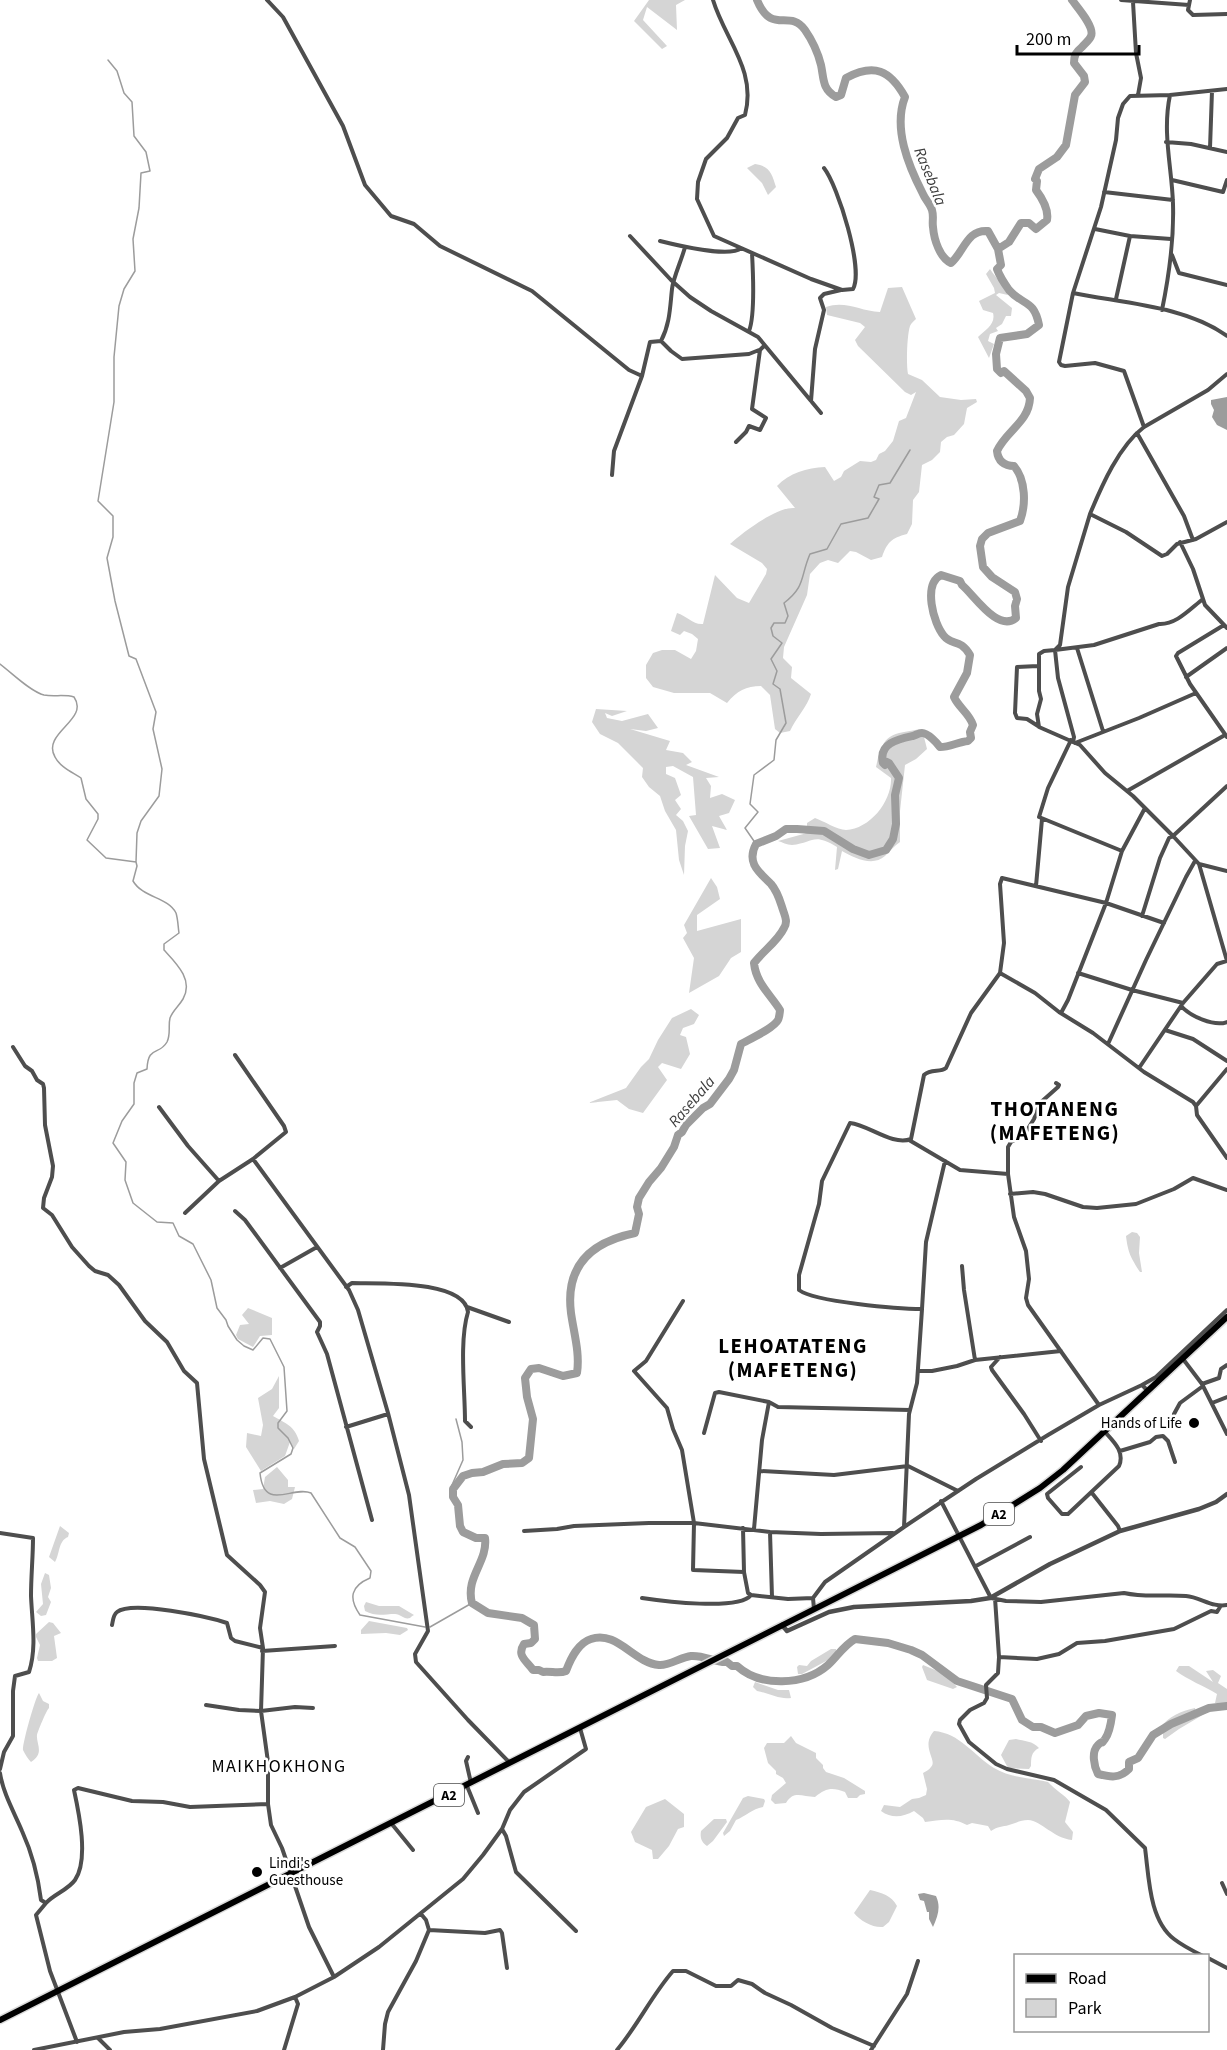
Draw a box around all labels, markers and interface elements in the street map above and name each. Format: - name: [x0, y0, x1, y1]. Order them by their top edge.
- scale bar: [1017, 18, 1138, 56]
- text: 200 m: [1026, 27, 1071, 52]
- water label: Rasebala: [908, 144, 952, 209]
- water label: Rasebala: [663, 1071, 720, 1132]
- district label: THOTANENG (MAFETENG): [990, 1094, 1120, 1148]
- district label: LEHOATATENG (MAFETENG): [718, 1331, 868, 1385]
- place label: Hands of Life: [1101, 1413, 1182, 1434]
- marker: Hands of Life: [1187, 1416, 1201, 1430]
- road number: A2: [984, 1503, 1014, 1525]
- district label: MAIKHOKHONG: [211, 1754, 347, 1779]
- road number: A2: [434, 1784, 464, 1806]
- place label: Lindi's Guesthouse: [269, 1853, 343, 1891]
- marker: Lindi's Guesthouse: [250, 1865, 264, 1879]
- legend: [1014, 1954, 1209, 2032]
- text: Road: [1068, 1966, 1107, 1991]
- text: Park: [1068, 1996, 1102, 2021]

